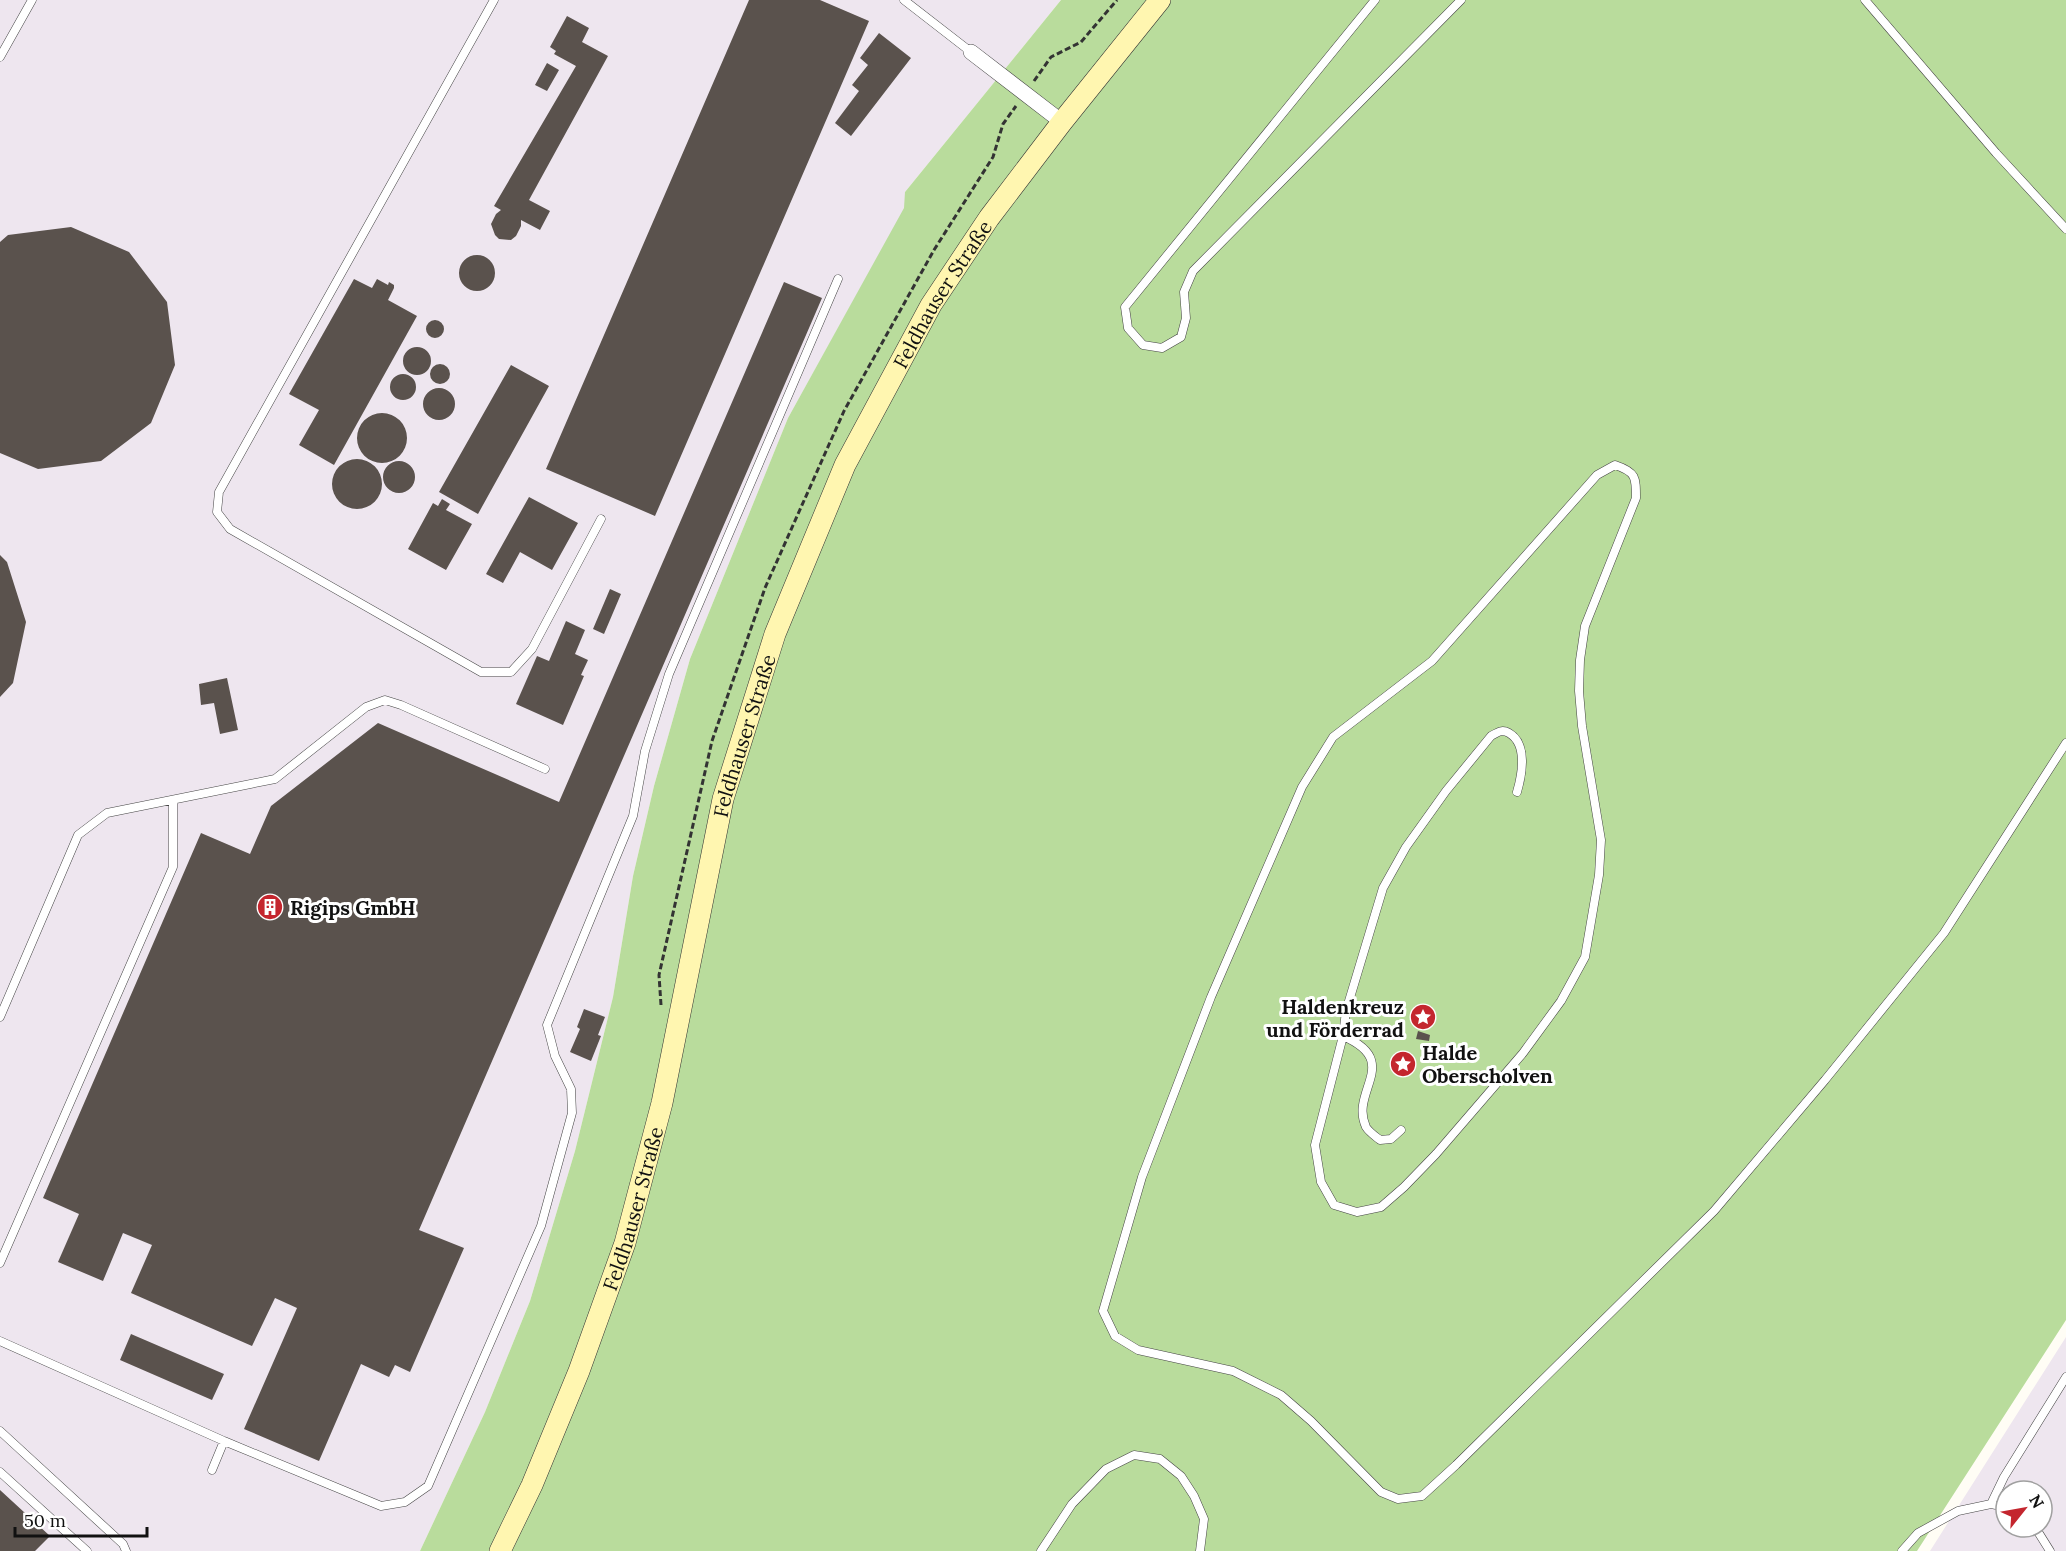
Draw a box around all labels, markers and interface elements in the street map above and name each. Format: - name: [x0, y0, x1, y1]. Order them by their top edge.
- street label: Feldhauser Straße: [887, 215, 997, 372]
- street label: Feldhauser Straße: [707, 651, 780, 819]
- building icon: Rigips GmbH: [255, 892, 285, 922]
- place label: Rigips GmbH: [290, 895, 416, 920]
- place label: Haldenkreuz und Förderrad: [1266, 994, 1404, 1042]
- place icon: Haldenkreuz und Förderrad: [1408, 1002, 1438, 1032]
- place label: Halde Oberscholven: [1422, 1040, 1553, 1088]
- place icon: Halde Oberscholven: [1388, 1049, 1418, 1079]
- street label: Feldhauser Straße: [597, 1124, 668, 1294]
- north arrow: [1994, 1479, 2054, 1539]
- text: N: [2025, 1491, 2049, 1512]
- scale bar: [15, 1500, 147, 1538]
- text: 50 m: [24, 1509, 66, 1532]

